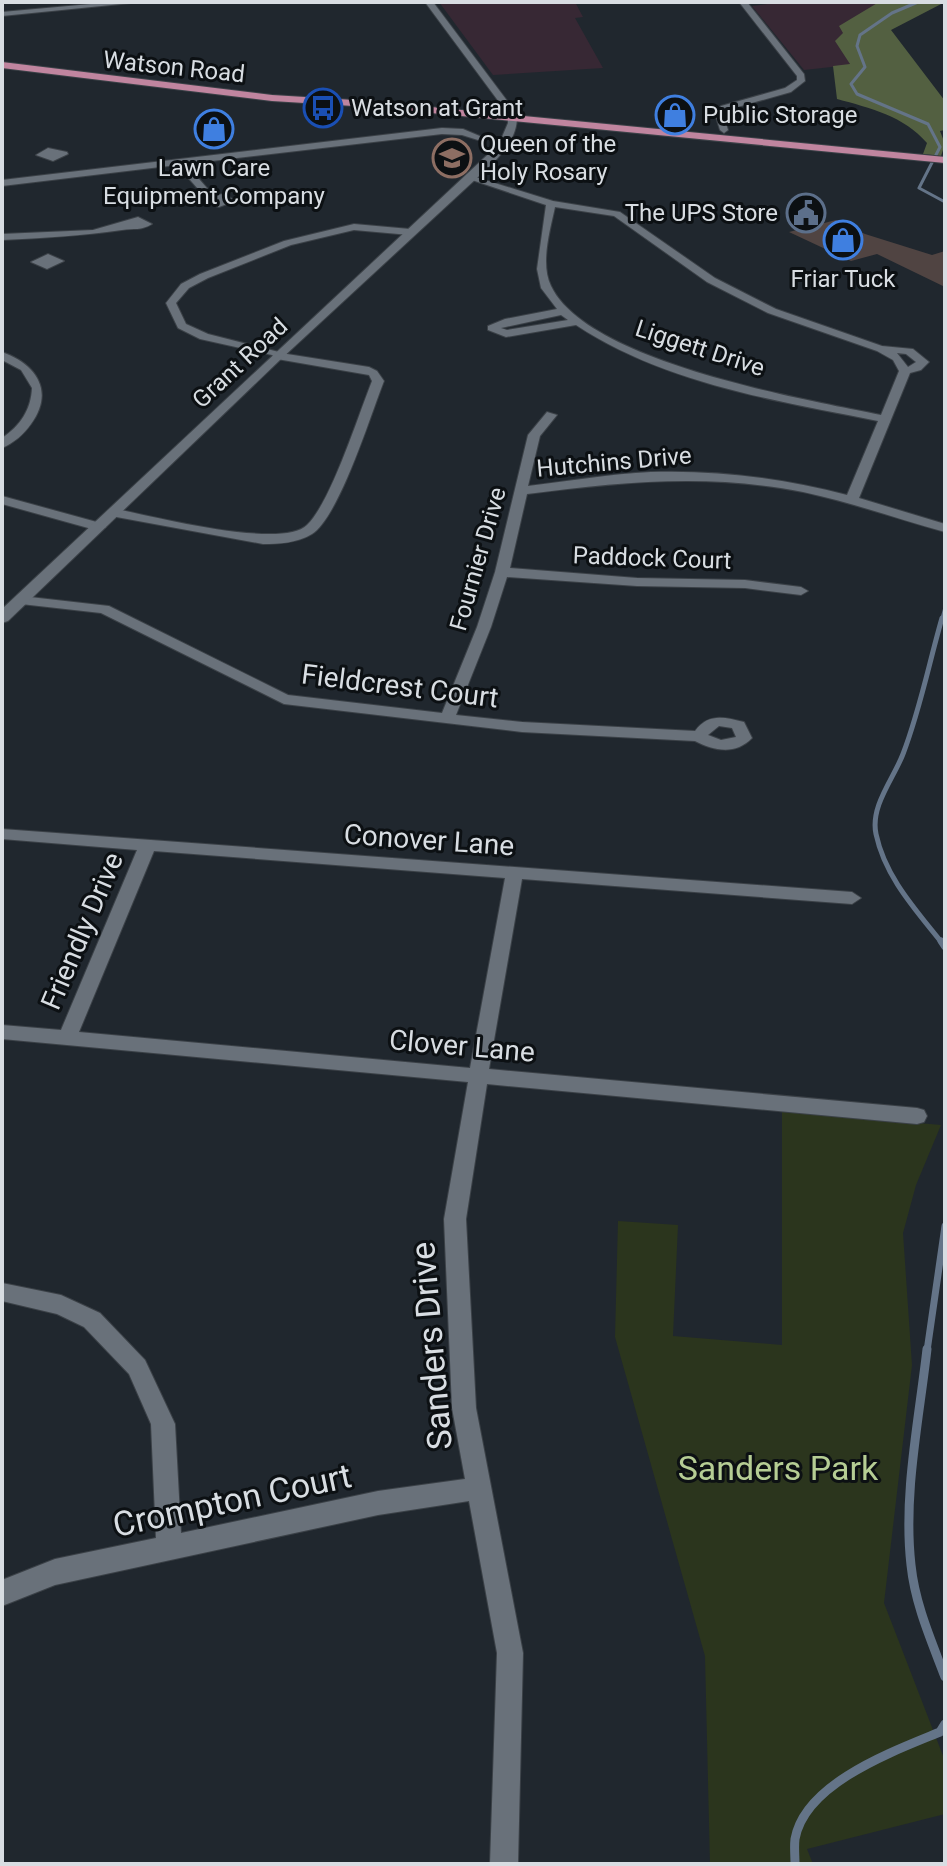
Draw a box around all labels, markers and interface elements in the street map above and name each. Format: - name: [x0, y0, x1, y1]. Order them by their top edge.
- street label: Watson Road: [102, 46, 246, 88]
- bus stop icon: Watson at Grant: [302, 87, 344, 129]
- place label: Watson at Grant: [351, 94, 523, 122]
- shop icon: Public Storage: [654, 94, 696, 136]
- place label: Public Storage: [703, 101, 858, 129]
- shop icon: Lawn Care Equipment Company: [193, 108, 235, 150]
- place label: Queen of the Holy Rosary: [480, 130, 616, 186]
- school or university icon: Queen of the Holy Rosary: [431, 137, 473, 179]
- place label: Lawn Care Equipment Company: [103, 154, 326, 210]
- public building icon: The UPS Store: [785, 192, 827, 234]
- place label: The UPS Store: [625, 199, 778, 227]
- shop icon: Friar Tuck: [822, 219, 864, 261]
- place label: Friar Tuck: [791, 265, 896, 293]
- street label: Grant Road: [187, 312, 293, 414]
- street label: Liggett Drive: [632, 314, 768, 382]
- street label: Hutchins Drive: [535, 441, 693, 483]
- street label: Fournier Drive: [444, 484, 512, 634]
- street label: Paddock Court: [572, 541, 732, 575]
- street label: Fieldcrest Court: [300, 658, 500, 714]
- street label: Conover Lane: [343, 818, 515, 862]
- street label: Friendly Drive: [34, 847, 130, 1015]
- street label: Clover Lane: [388, 1023, 536, 1069]
- street label: Sanders Drive: [402, 1240, 460, 1452]
- park label: Sanders Park: [678, 1448, 879, 1488]
- street label: Crompton Court: [109, 1455, 355, 1545]

